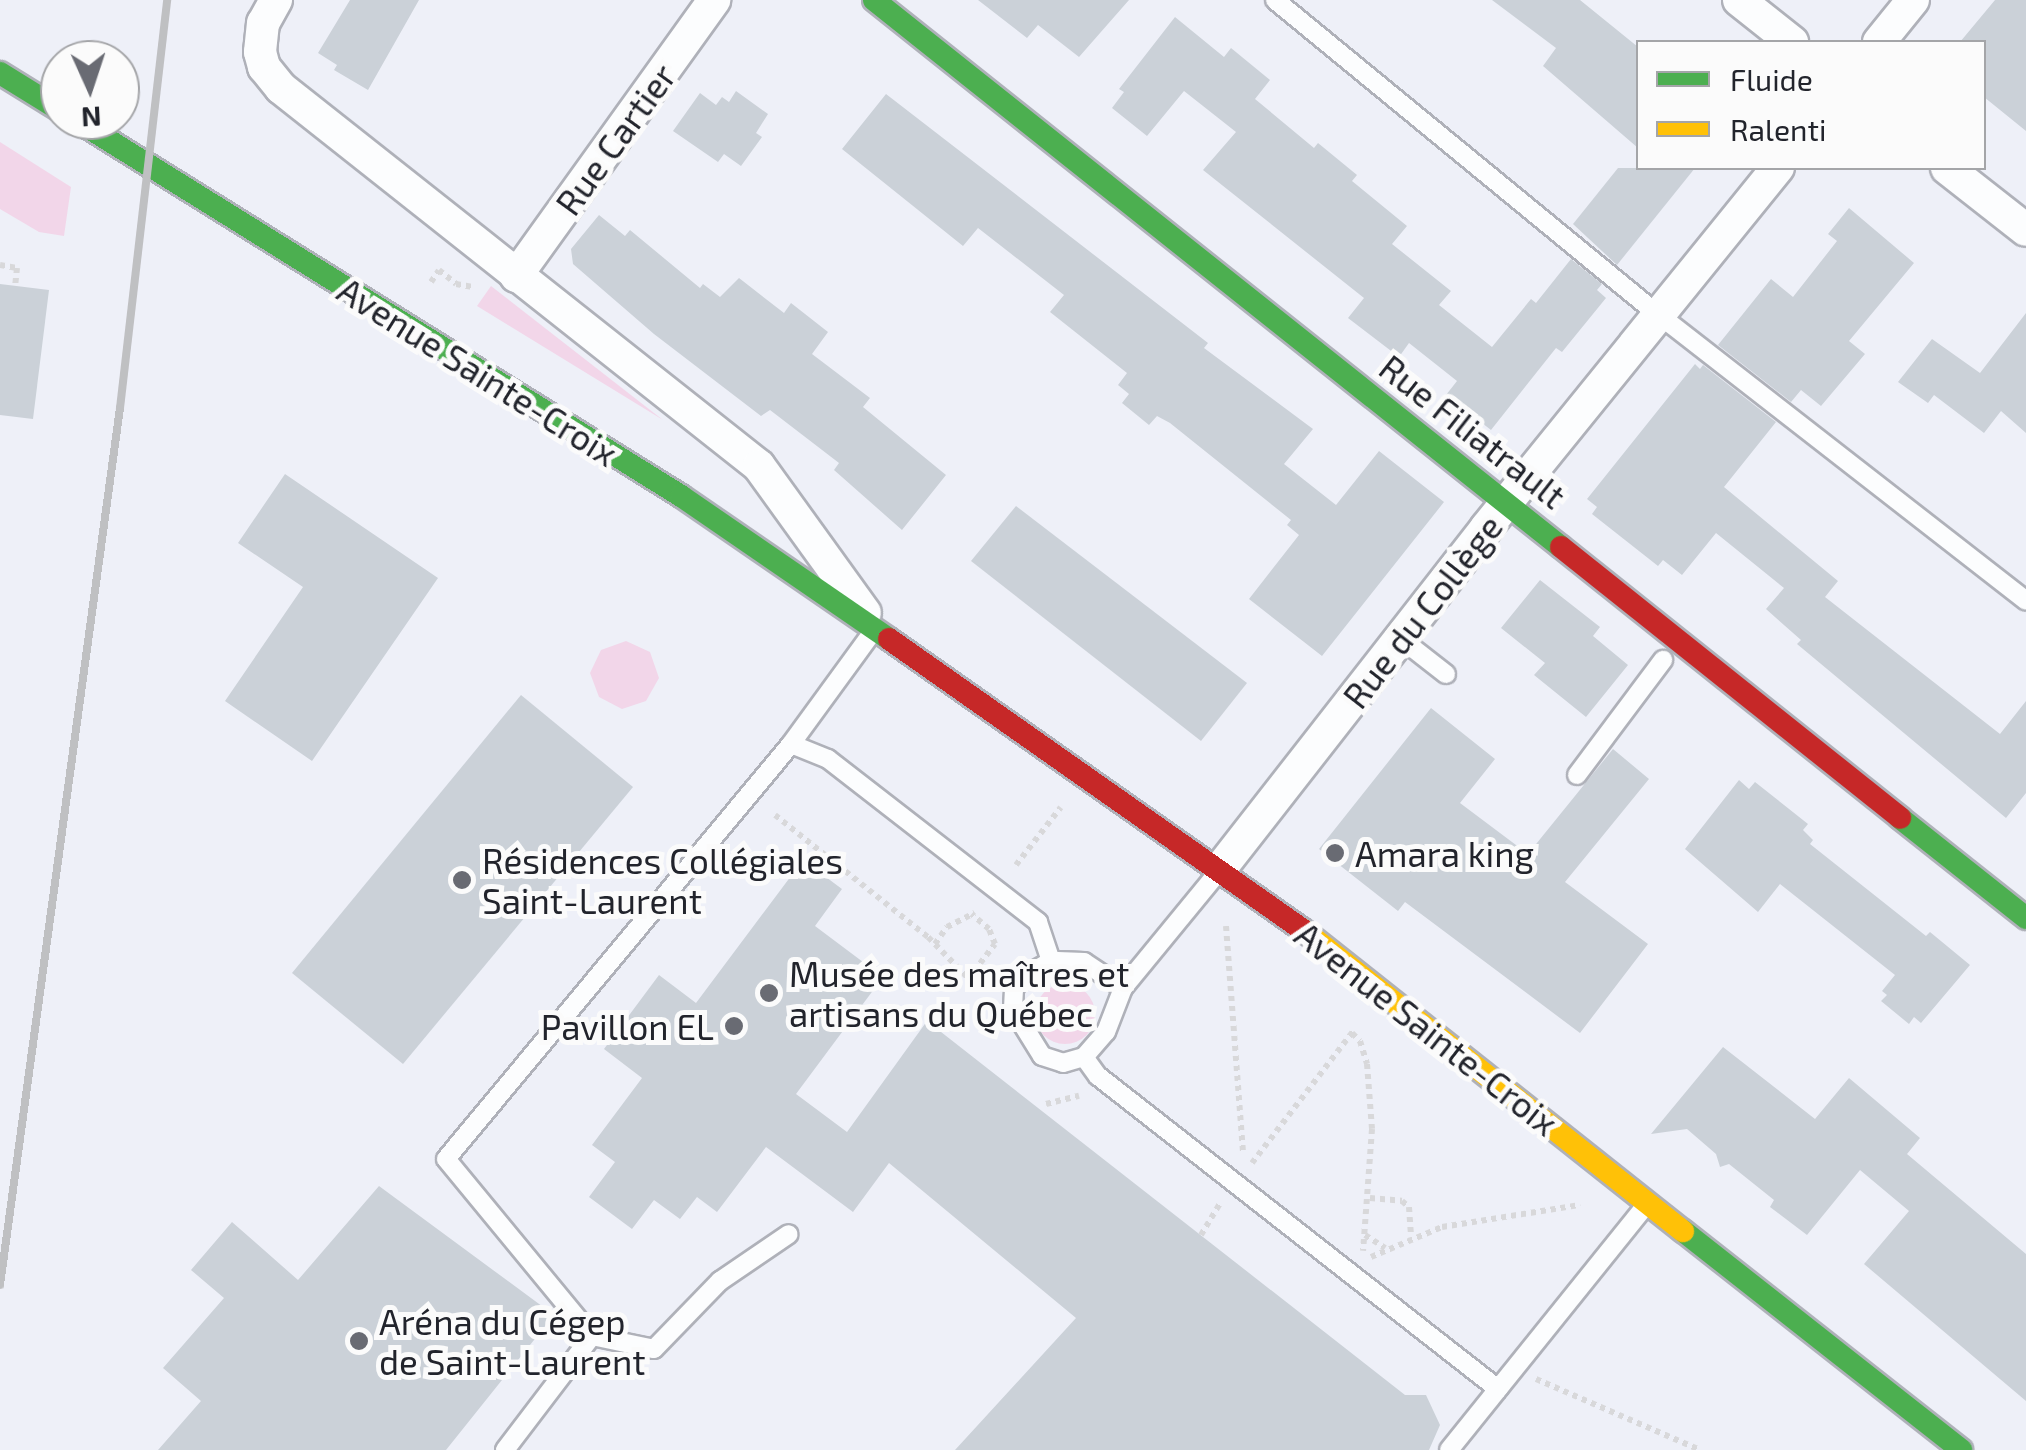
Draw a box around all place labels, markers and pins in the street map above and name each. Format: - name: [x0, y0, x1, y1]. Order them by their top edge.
- place label: Amara king: [1355, 832, 1534, 874]
- place label: Résidences Collégiales Saint-Laurent: [482, 839, 843, 921]
- marker: Amara king: [1324, 842, 1346, 864]
- marker: Résidences Collégiales Saint-Laurent: [451, 869, 473, 891]
- place label: Musée des maîtres et artisans du Québec: [789, 952, 1129, 1034]
- marker: Musée des maîtres et artisans du Québec: [758, 982, 780, 1004]
- place label: Pavillon EL: [541, 1005, 714, 1047]
- marker: Pavillon EL: [723, 1015, 745, 1037]
- place label: Aréna du Cégep de Saint-Laurent: [379, 1300, 646, 1382]
- marker: Aréna du Cégep de Saint-Laurent: [348, 1330, 370, 1352]

